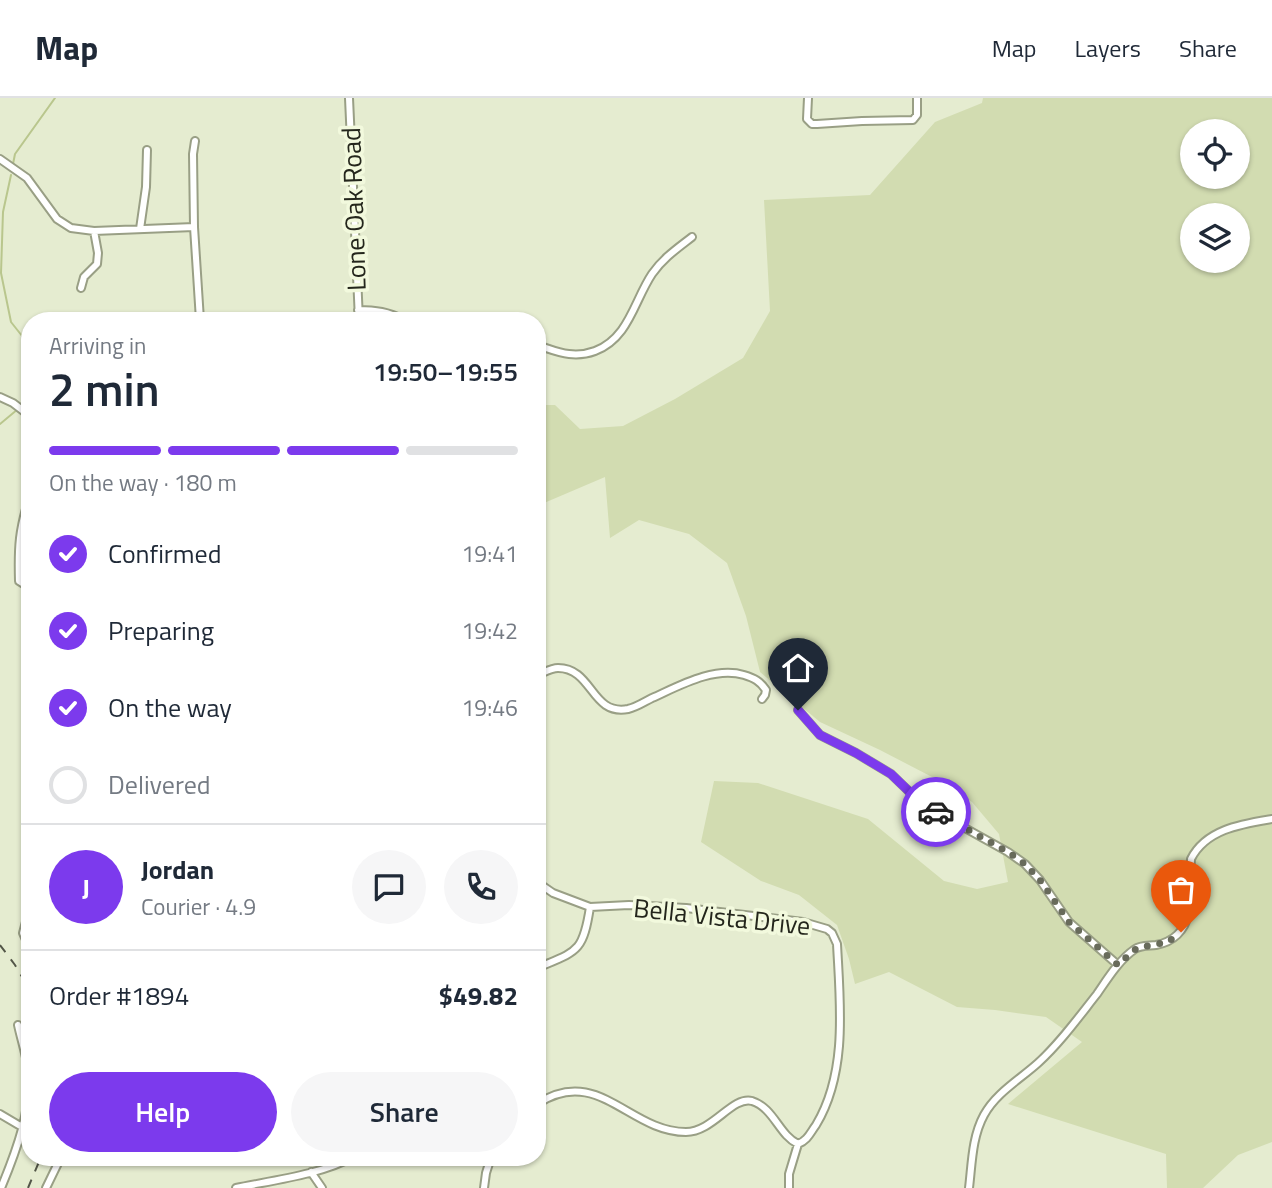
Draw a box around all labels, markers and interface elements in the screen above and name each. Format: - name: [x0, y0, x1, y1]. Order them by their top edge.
- text: Map: [35, 23, 98, 73]
- text: Map: [992, 30, 1037, 66]
- text: Layers: [1075, 30, 1141, 66]
- text: Share: [1179, 30, 1237, 66]
- map controls: [1180, 119, 1250, 273]
- button: locate: [1180, 119, 1250, 189]
- street label: Lone Oak Road: [331, 127, 376, 291]
- button: layers: [1180, 203, 1250, 273]
- text: Arriving in: [49, 328, 146, 363]
- text: 19:50–19:55: [373, 352, 518, 391]
- text: 2 min: [49, 354, 160, 424]
- text: On the way · 180 m: [49, 465, 237, 500]
- text: Confirmed: [108, 534, 222, 573]
- icon: check: [49, 535, 87, 573]
- text: 19:41: [461, 536, 518, 571]
- text: Preparing: [108, 611, 214, 650]
- icon: check: [49, 612, 87, 650]
- text: 19:42: [461, 613, 518, 648]
- pin: [768, 638, 828, 710]
- icon: home: [779, 649, 817, 687]
- text: On the way: [108, 688, 232, 727]
- icon: check: [49, 689, 87, 727]
- text: 19:46: [461, 690, 518, 725]
- text: Delivered: [108, 765, 211, 804]
- courier: [901, 777, 971, 847]
- icon: car: [917, 793, 955, 831]
- text: Jordan: [141, 850, 214, 889]
- button: chat: [352, 850, 426, 924]
- button: phone: [444, 850, 518, 924]
- pin: [1151, 860, 1211, 932]
- text: J: [82, 868, 90, 907]
- icon: bag: [1162, 871, 1200, 909]
- street label: Bella Vista Drive: [632, 888, 812, 945]
- text: Courier · 4.9: [141, 889, 256, 924]
- text: Order #1894: [49, 976, 189, 1015]
- text: $49.82: [439, 976, 518, 1015]
- button: Help: [49, 1072, 277, 1152]
- button: Share: [291, 1072, 518, 1152]

